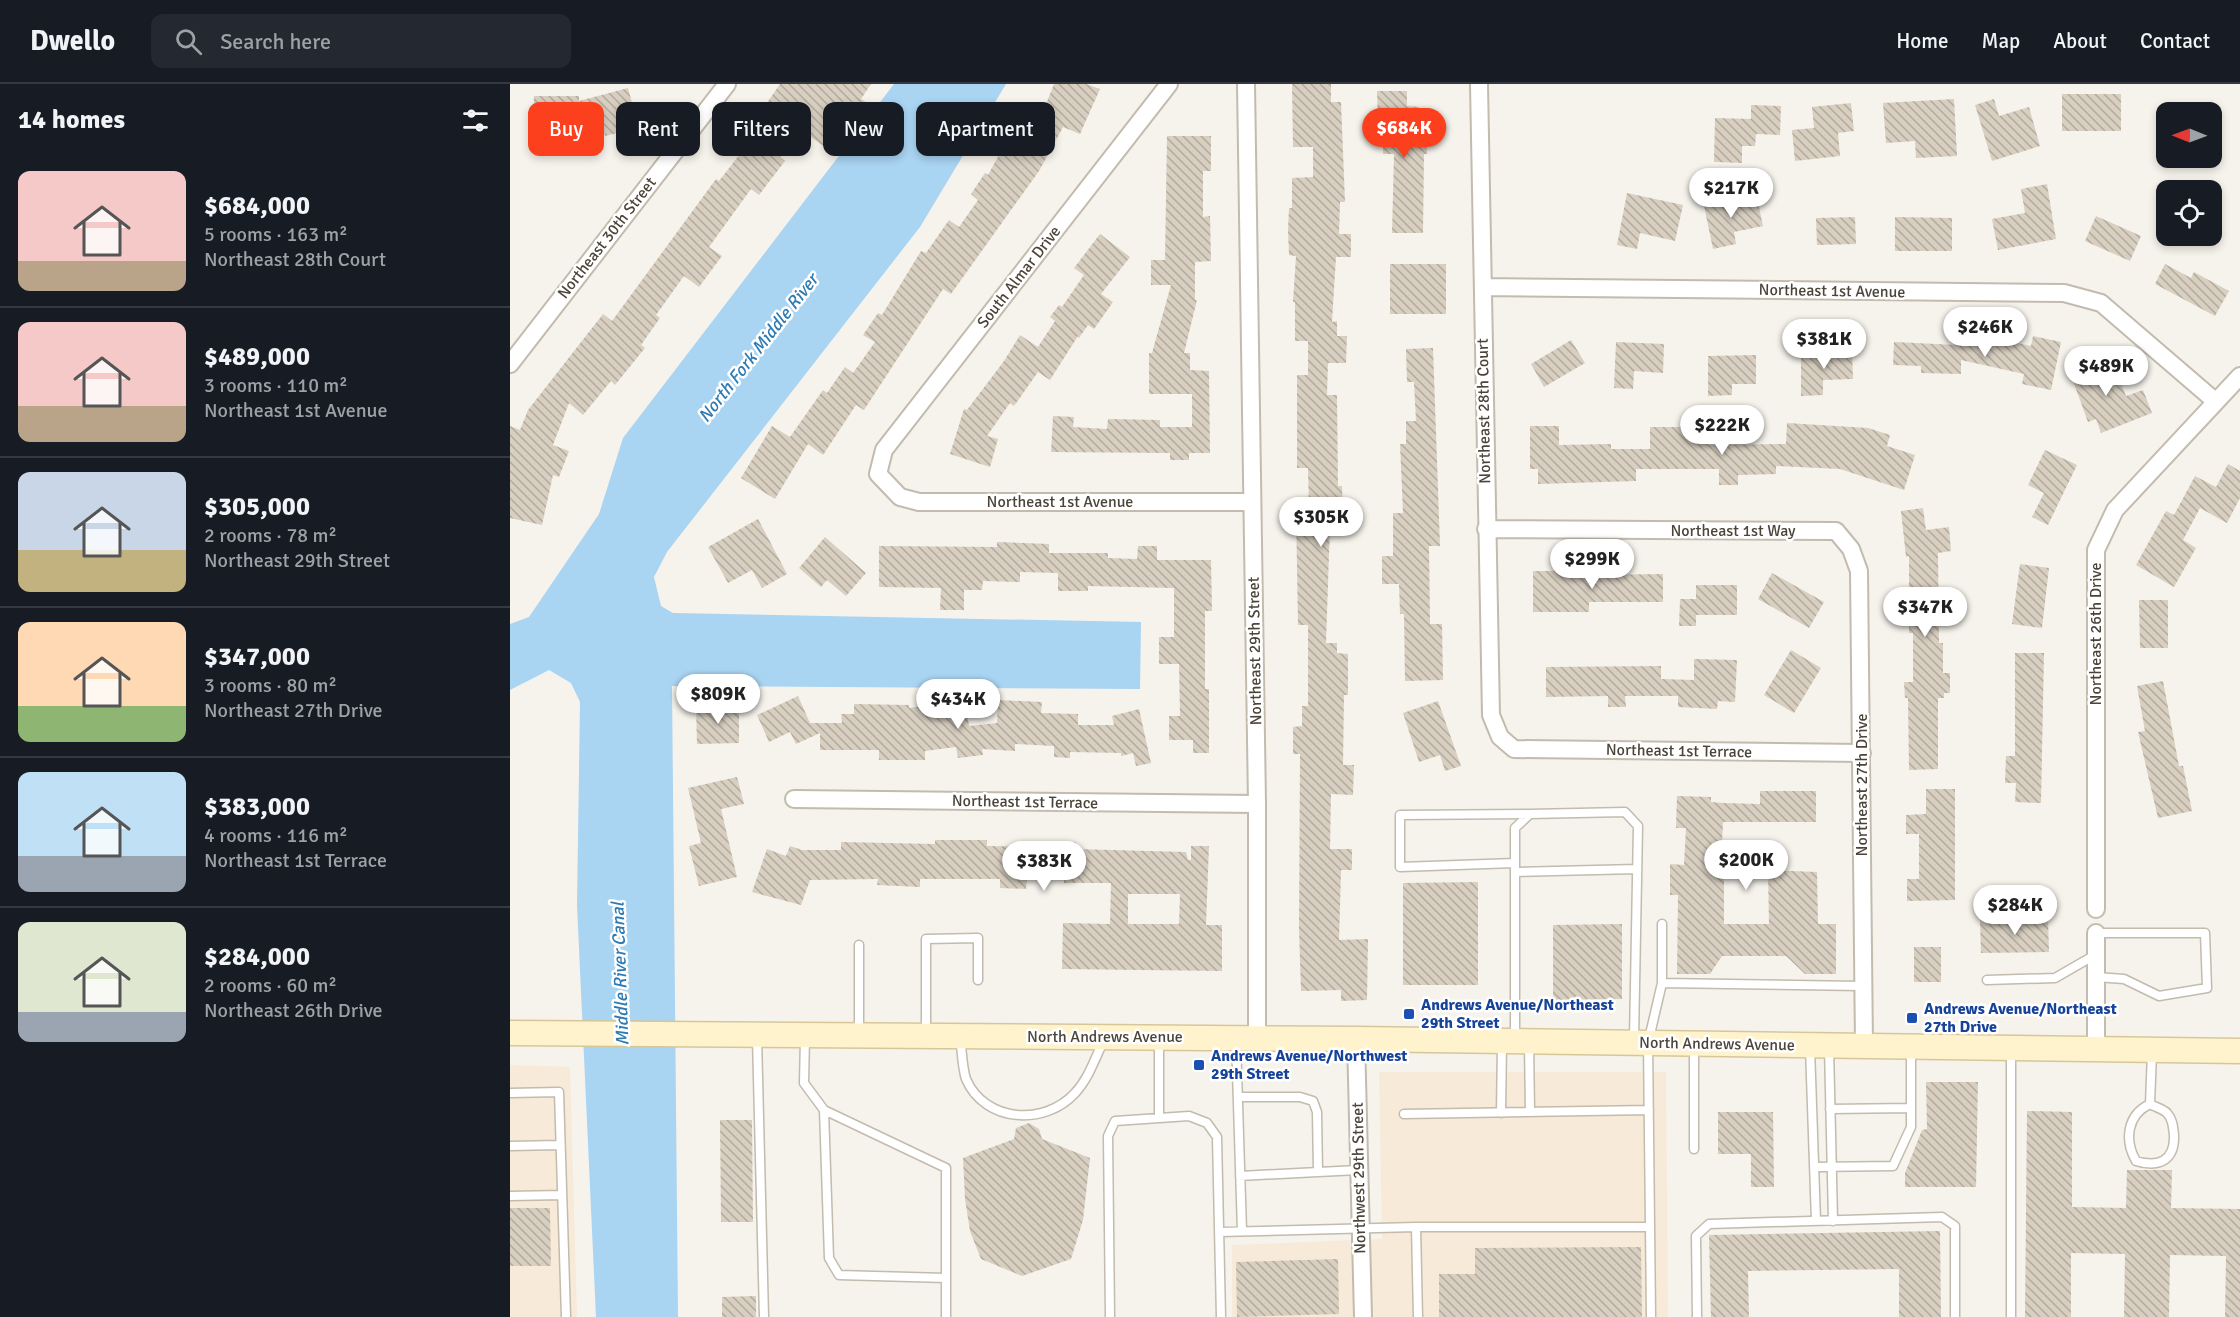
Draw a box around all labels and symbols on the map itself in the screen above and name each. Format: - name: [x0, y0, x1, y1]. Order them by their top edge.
- north arrow: [2156, 102, 2222, 168]
- pin: $684K: [1362, 108, 1446, 159]
- pin: $217K: [1689, 168, 1773, 219]
- street label: Northeast 30th Street: [553, 173, 661, 303]
- street label: South Almar Drive: [973, 222, 1065, 332]
- water label: North Fork Middle River: [693, 268, 824, 427]
- street label: Northeast 1st Avenue: [1758, 280, 1906, 302]
- pin: $246K: [1943, 307, 2027, 358]
- pin: $381K: [1782, 319, 1866, 370]
- street label: Northeast 28th Court: [1473, 338, 1495, 484]
- pin: $489K: [2064, 346, 2148, 397]
- pin: $222K: [1680, 405, 1764, 456]
- street label: Northeast 1st Avenue: [987, 492, 1133, 512]
- pin: $305K: [1279, 497, 1363, 548]
- street label: Northeast 1st Way: [1670, 521, 1796, 541]
- pin: $299K: [1550, 539, 1634, 590]
- street label: Northeast 26th Drive: [2086, 563, 2106, 705]
- street label: Northeast 29th Street: [1244, 576, 1266, 726]
- pin: $347K: [1883, 587, 1967, 638]
- pin: $809K: [676, 674, 760, 725]
- pin: $434K: [916, 679, 1000, 730]
- street label: Northeast 27th Drive: [1852, 714, 1872, 856]
- street label: Northeast 1st Terrace: [1606, 740, 1752, 762]
- street label: Northeast 1st Terrace: [952, 791, 1098, 813]
- pin: $200K: [1704, 840, 1788, 891]
- pin: $383K: [1002, 841, 1086, 892]
- pin: $284K: [1973, 885, 2057, 936]
- water label: Middle River Canal: [606, 900, 634, 1046]
- place label: Andrews Avenue/Northeast 29th Street: [1421, 995, 1614, 1033]
- place label: Andrews Avenue/Northeast 27th Drive: [1924, 999, 2117, 1037]
- marker: Andrews Avenue/Northeast 29th Street: [1402, 1007, 1416, 1021]
- marker: Andrews Avenue/Northeast 27th Drive: [1905, 1011, 1919, 1025]
- street label: North Andrews Avenue: [1027, 1027, 1183, 1047]
- street label: North Andrews Avenue: [1639, 1033, 1795, 1055]
- place label: Andrews Avenue/Northwest 29th Street: [1211, 1046, 1407, 1084]
- marker: Andrews Avenue/Northwest 29th Street: [1192, 1058, 1206, 1072]
- street label: Northwest 29th Street: [1348, 1102, 1370, 1254]

